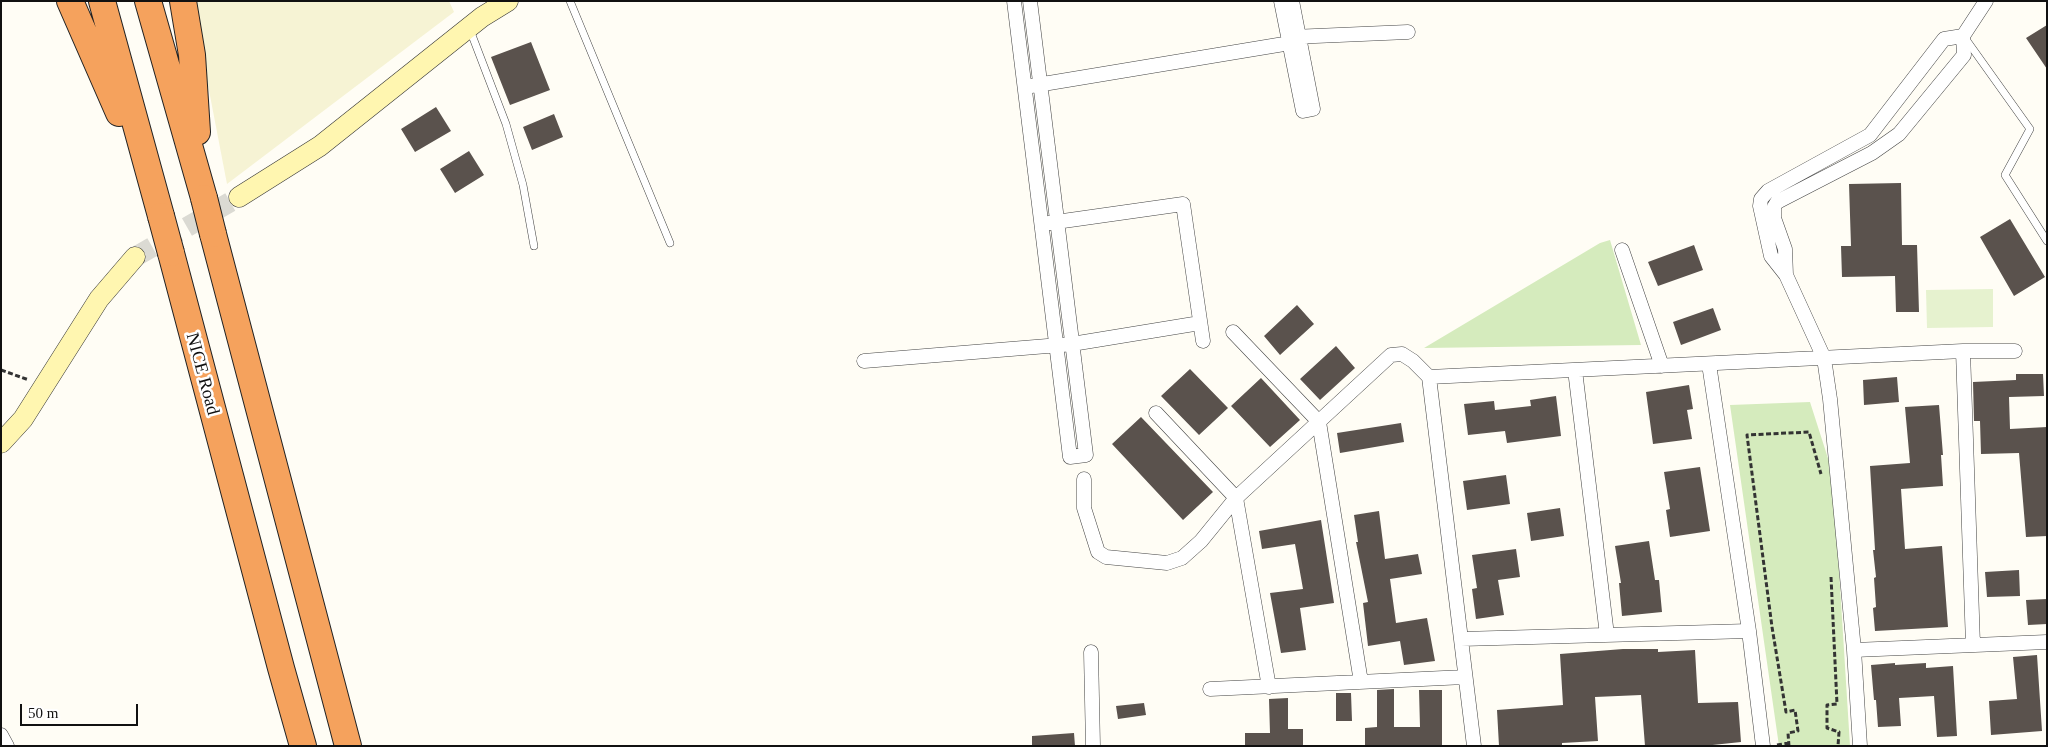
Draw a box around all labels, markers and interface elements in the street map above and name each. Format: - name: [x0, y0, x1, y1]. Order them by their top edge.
- street label: NICE Road: [181, 330, 223, 418]
- scale bar: [22, 694, 140, 726]
- text: 50 m: [28, 705, 58, 721]

